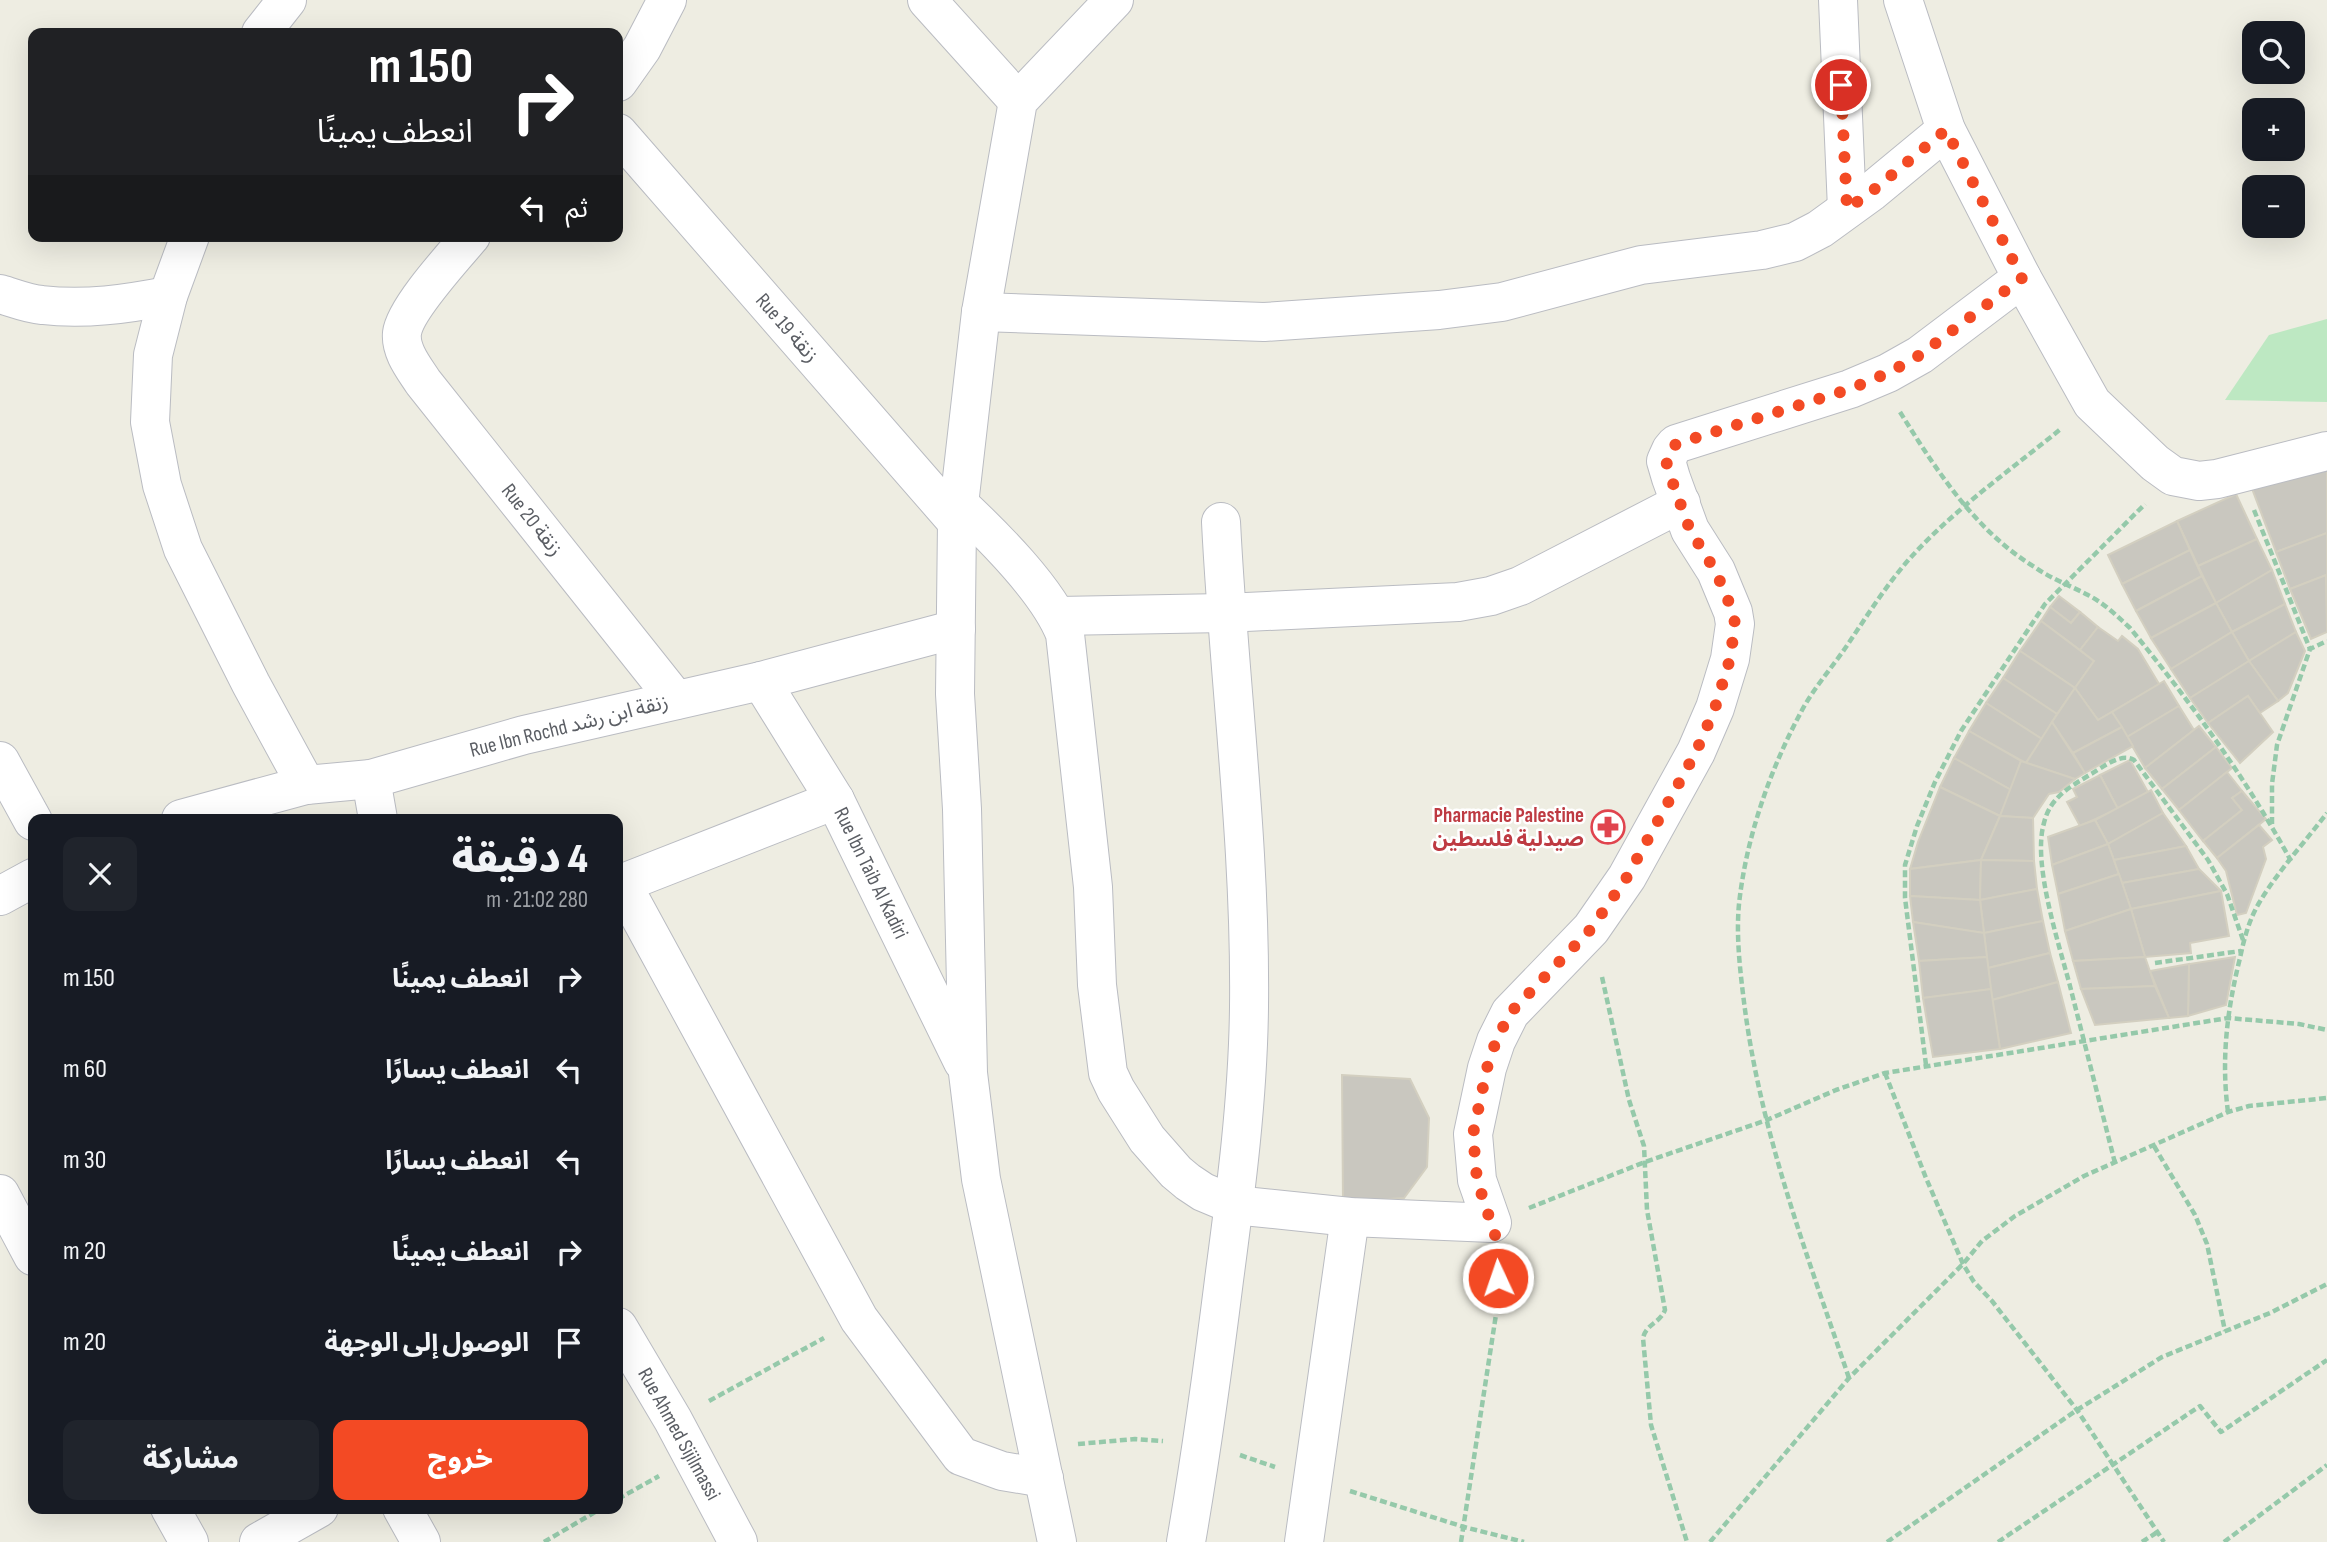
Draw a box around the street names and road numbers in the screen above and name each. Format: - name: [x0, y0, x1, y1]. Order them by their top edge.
- street label: Rue 19 زنقة: [750, 288, 824, 368]
- street label: Rue 20 زنقة: [496, 479, 568, 561]
- street label: Rue Ibn Rochd زنقة ابن رشد: [467, 689, 671, 763]
- street label: Rue Ibn Taib Al Kadiri: [828, 803, 914, 943]
- street label: Rue Ahmed Sijilmassi: [632, 1364, 726, 1504]

